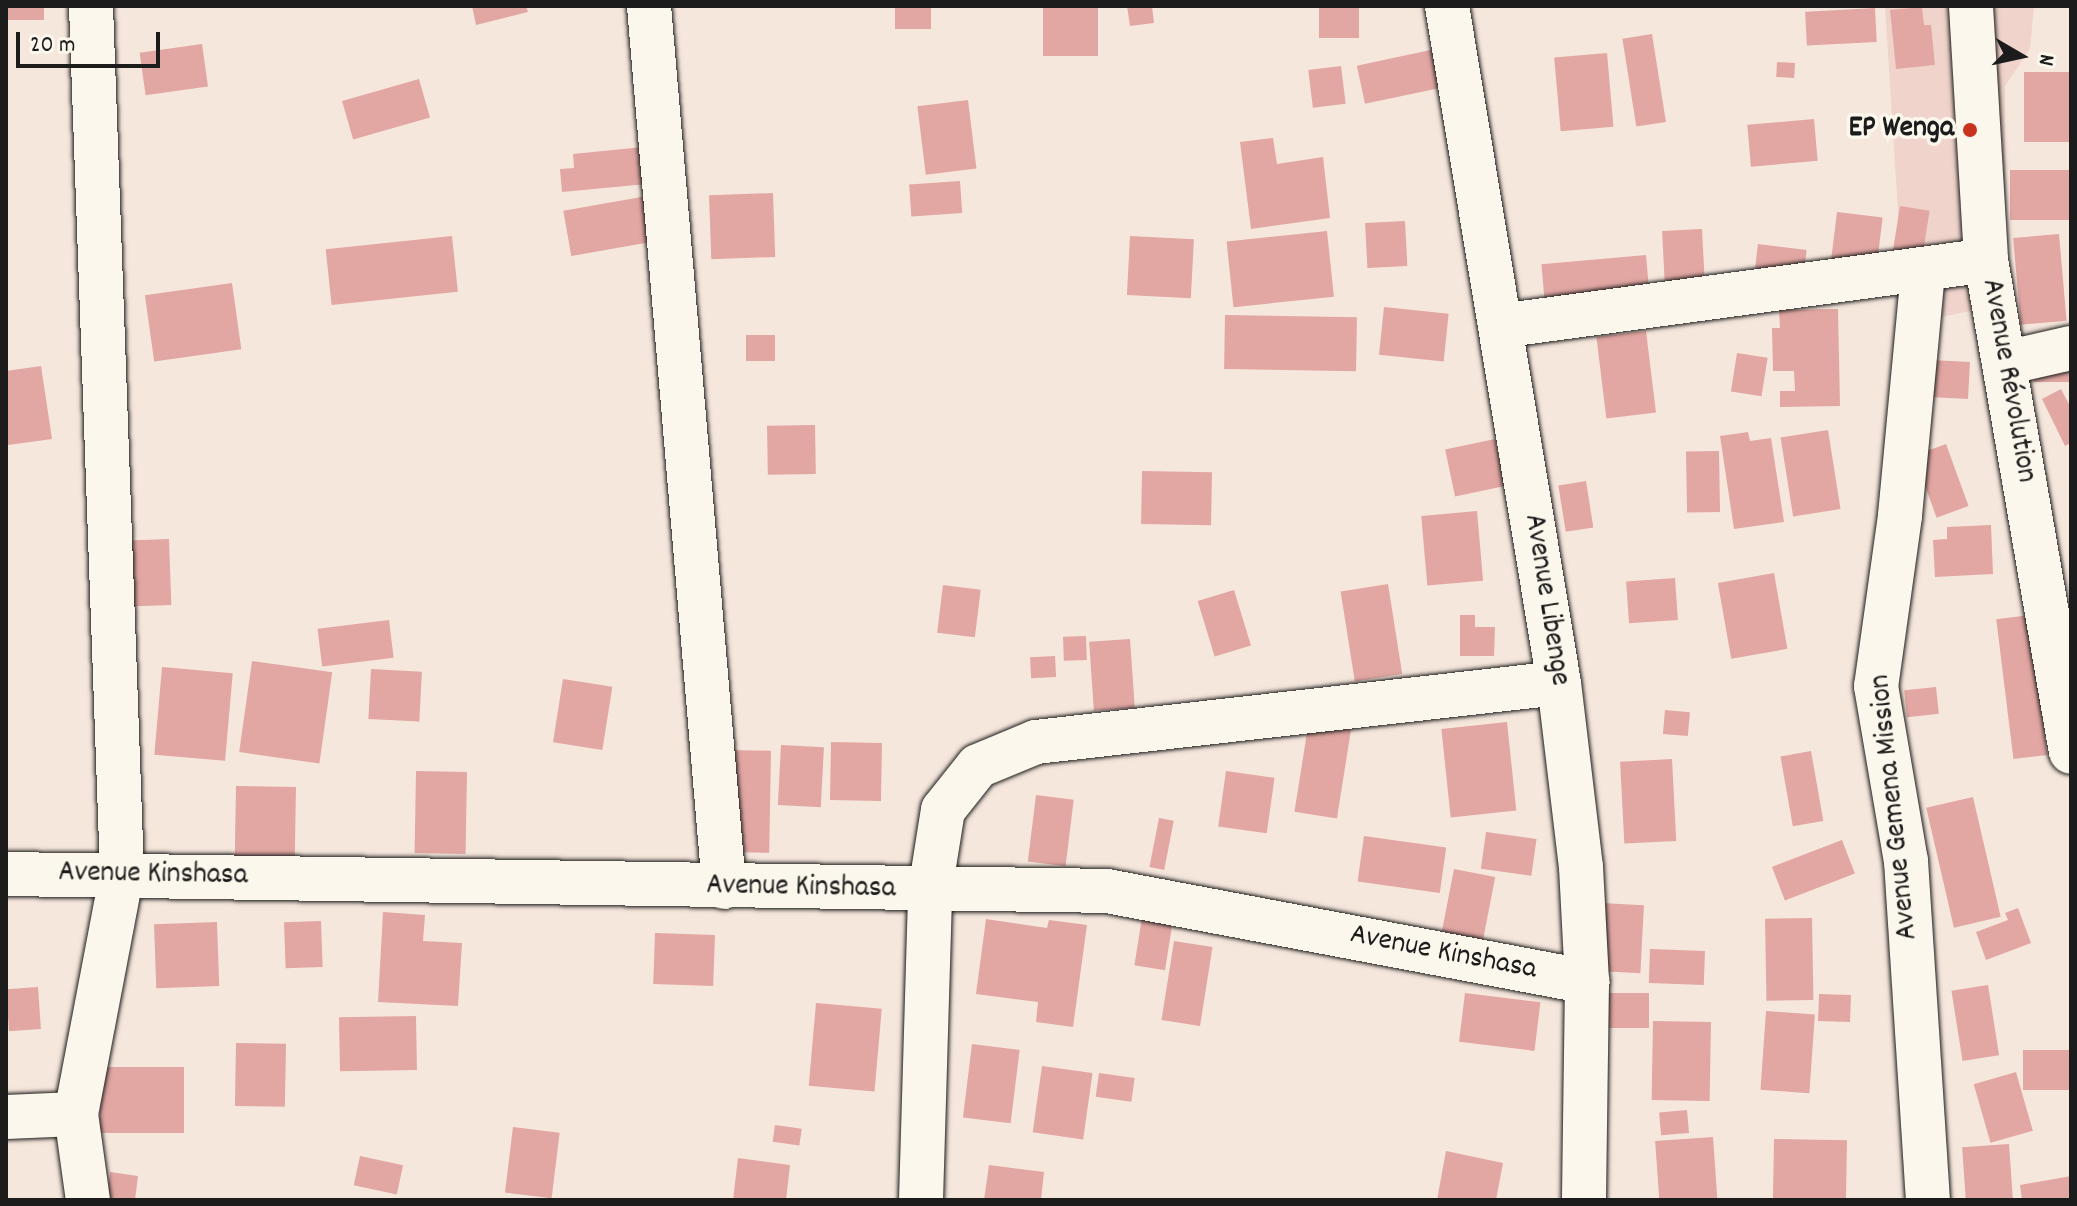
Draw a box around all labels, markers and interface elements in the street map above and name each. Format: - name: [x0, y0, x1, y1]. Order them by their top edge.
- scale bar: [20, 16, 164, 66]
- north arrow: [1981, 16, 2061, 96]
- text: 20 m: [30, 29, 76, 63]
- text: N: [2029, 52, 2061, 68]
- place label: EP Wenga: [1848, 112, 1954, 148]
- marker: EP Wenga: [1961, 121, 1979, 139]
- street label: Avenue Révolution: [1971, 276, 2043, 486]
- street label: Avenue Libenge: [1514, 512, 1576, 688]
- street label: Avenue Gemena Mission: [1864, 672, 1928, 942]
- street label: Avenue Kinshasa: [58, 856, 248, 896]
- street label: Avenue Kinshasa: [706, 869, 896, 909]
- street label: Avenue Kinshasa: [1347, 918, 1539, 990]

